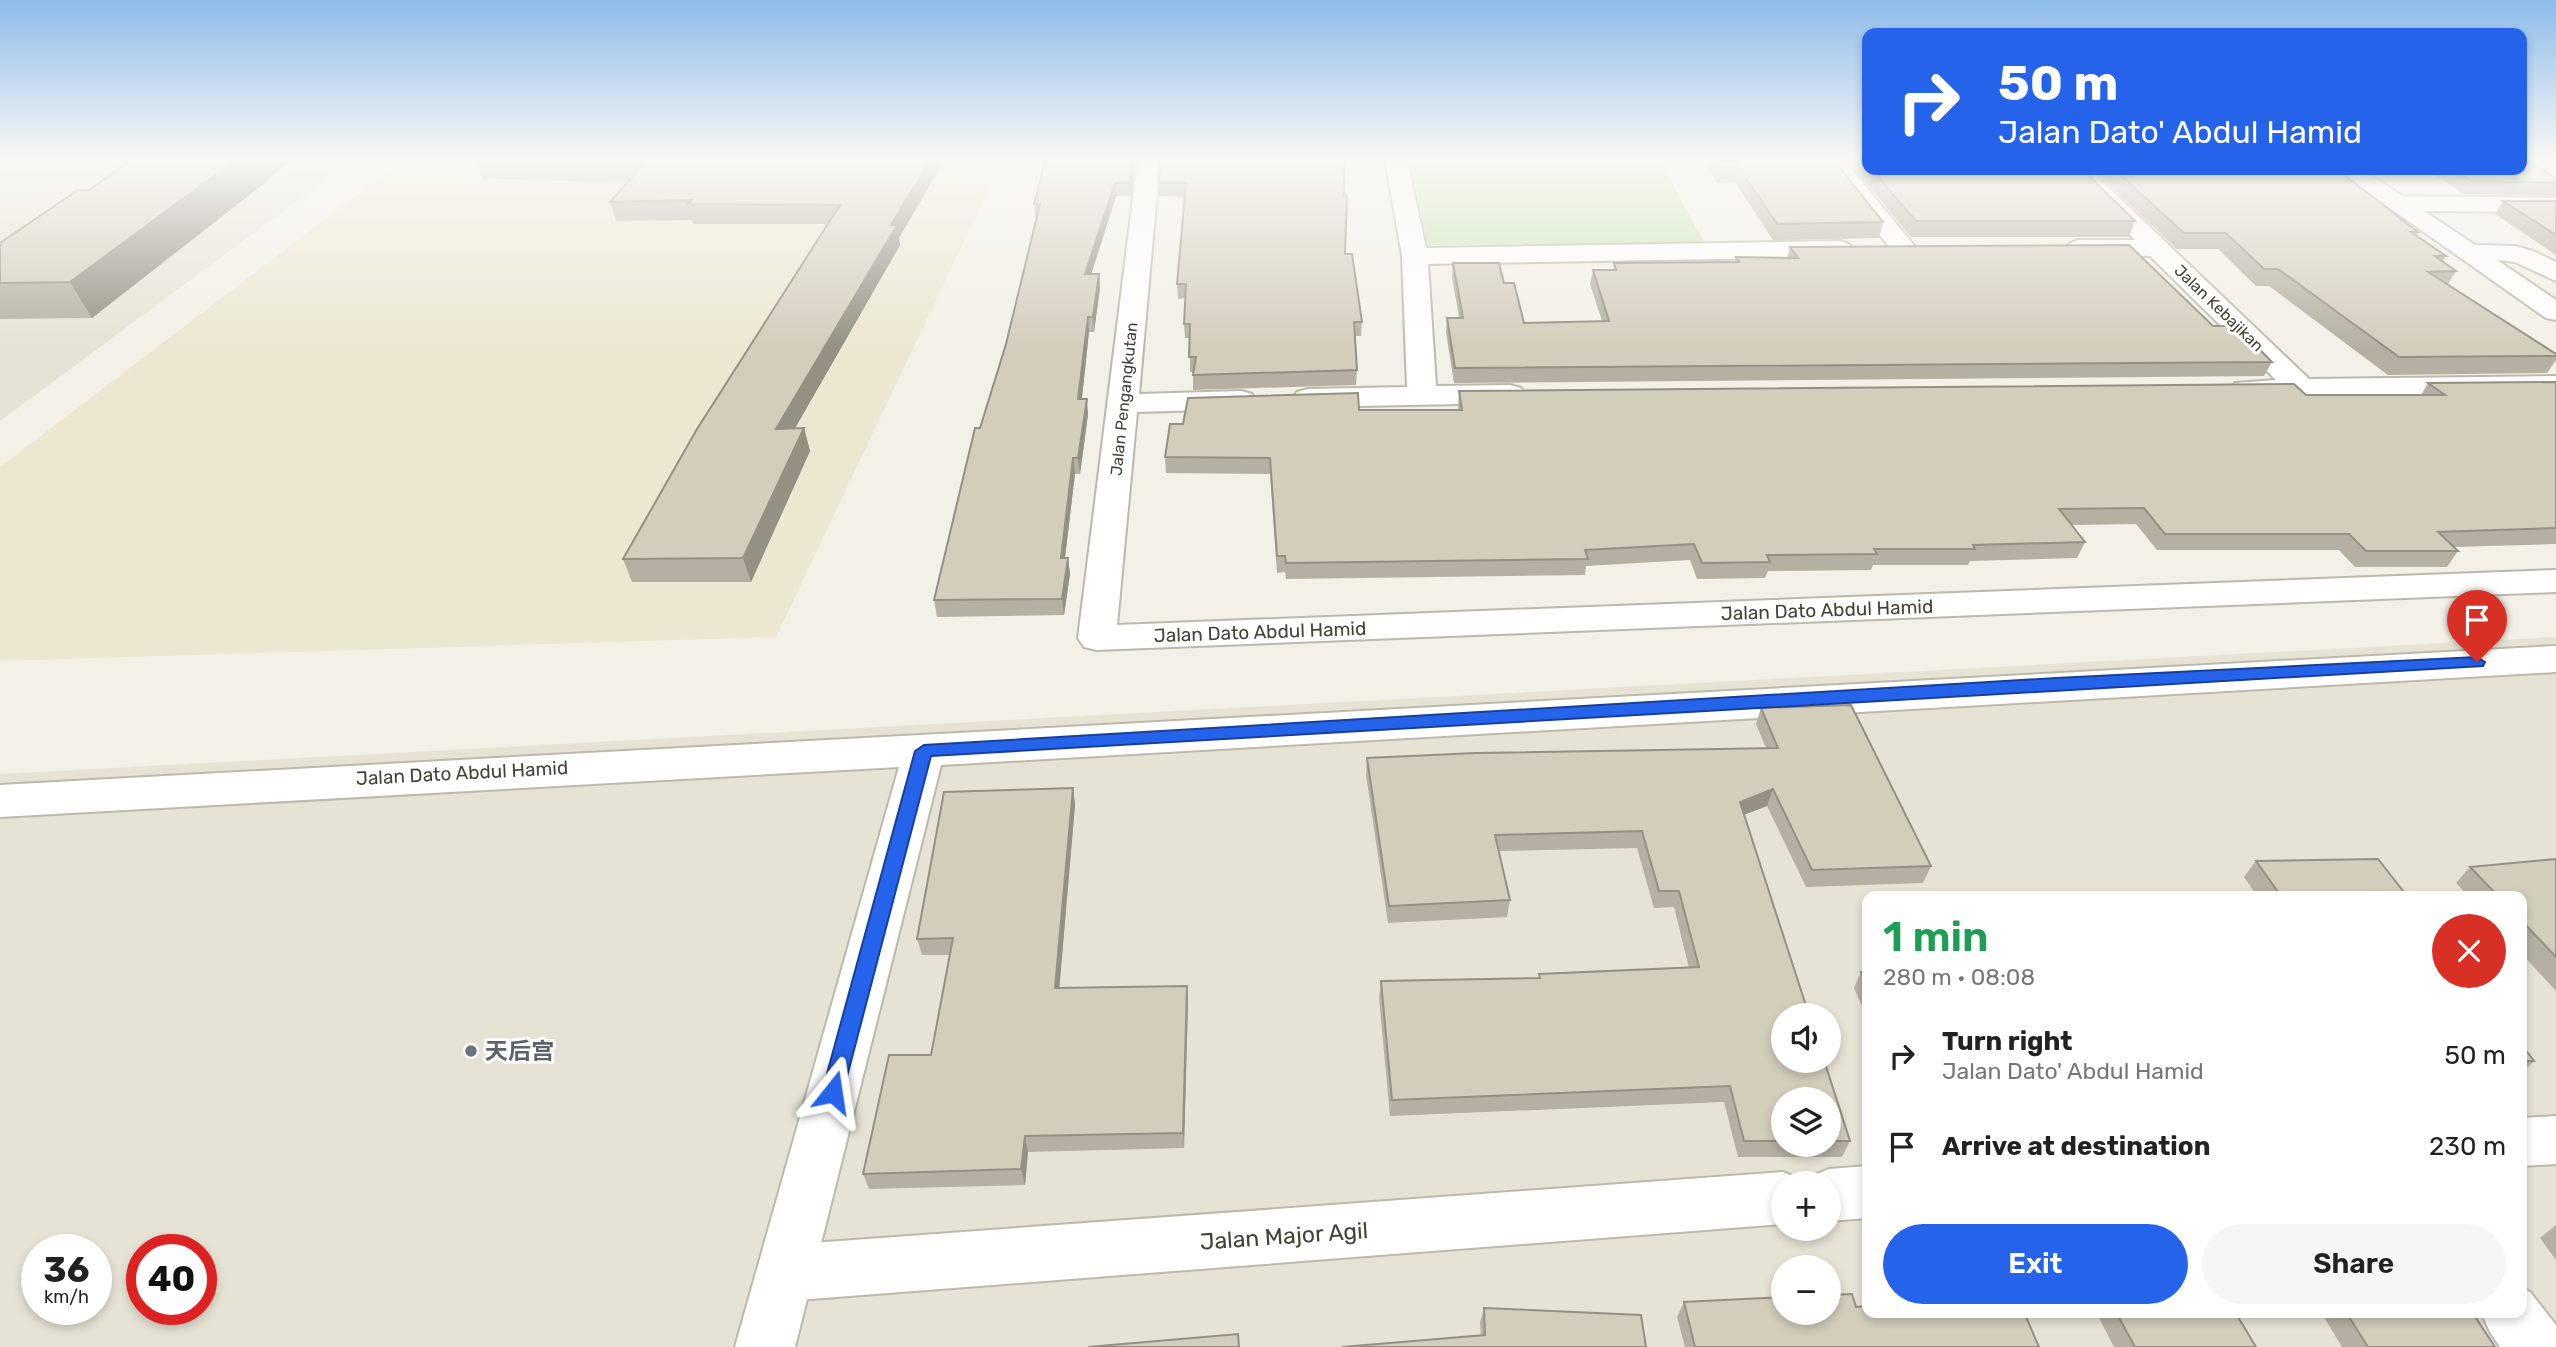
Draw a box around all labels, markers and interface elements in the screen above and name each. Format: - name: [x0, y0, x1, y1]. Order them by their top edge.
- text: 50 m: [1998, 54, 2118, 112]
- icon: right: [1883, 56, 1974, 147]
- text: Jalan Dato' Abdul Hamid: [1998, 113, 2362, 151]
- street label: Jalan Kebajikan: [2171, 261, 2267, 355]
- street label: Jalan Pengangkutan: [1106, 321, 1142, 477]
- pin: [2447, 590, 2507, 662]
- street label: Jalan Dato Abdul Hamid: [1720, 595, 1934, 625]
- icon: arrive: [2458, 601, 2496, 639]
- street label: Jalan Dato Abdul Hamid: [1153, 617, 1367, 647]
- street label: Jalan Dato Abdul Hamid: [355, 756, 569, 790]
- text: 1 min: [1883, 912, 1989, 962]
- button: close: [2432, 914, 2506, 988]
- text: 280 m · 08:08: [1883, 963, 2035, 991]
- map controls: [1771, 1003, 1841, 1325]
- button: sound: [1771, 1003, 1841, 1073]
- text: Turn right: [1942, 1026, 2072, 1057]
- place label: 天后宫: [485, 1037, 554, 1065]
- icon: right: [1883, 1037, 1921, 1075]
- text: 50 m: [2445, 1040, 2506, 1071]
- marker: 天后宫: [463, 1043, 479, 1059]
- position arrow: [796, 1055, 870, 1129]
- text: Jalan Dato' Abdul Hamid: [1942, 1057, 2204, 1085]
- button: layers: [1771, 1087, 1841, 1157]
- icon: arrive: [1883, 1128, 1921, 1166]
- text: Arrive at destination: [1942, 1131, 2210, 1162]
- text: 230 m: [2429, 1131, 2506, 1162]
- button: +: [1771, 1171, 1841, 1241]
- street label: Jalan Major Agil: [1199, 1216, 1369, 1256]
- button: Exit: [1883, 1224, 2188, 1304]
- button: Share: [2202, 1224, 2506, 1304]
- speed limit sign: 40: [126, 1234, 217, 1325]
- text: 36: [44, 1249, 89, 1291]
- button: −: [1771, 1255, 1841, 1325]
- text: km/h: [44, 1286, 89, 1308]

